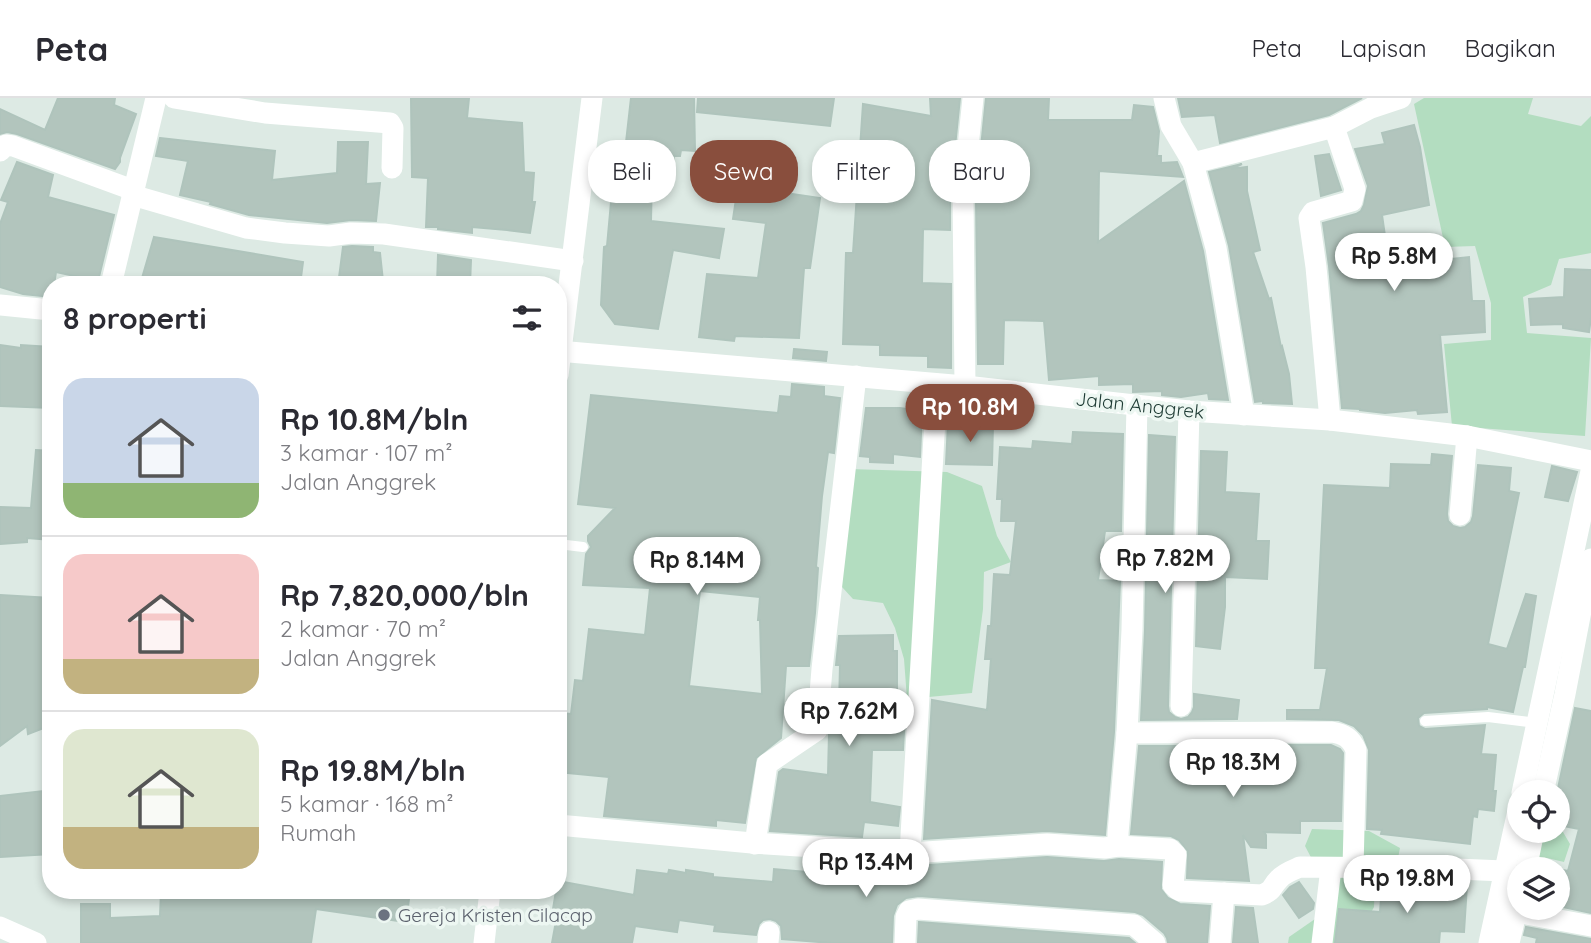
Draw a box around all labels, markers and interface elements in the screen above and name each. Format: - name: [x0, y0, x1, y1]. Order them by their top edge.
- text: Peta: [35, 28, 108, 69]
- text: Peta: [1251, 33, 1302, 63]
- text: Lapisan: [1340, 33, 1427, 63]
- text: Bagikan: [1465, 33, 1556, 63]
- chip: Beli: [588, 140, 676, 203]
- chip: Sewa: [690, 140, 798, 203]
- chip: Filter: [812, 140, 915, 203]
- chip: Baru: [929, 140, 1030, 203]
- pin: Rp 5.8M: [1329, 234, 1459, 293]
- text: Rp 5.8M: [1351, 241, 1437, 270]
- text: 8 properti: [63, 299, 207, 337]
- icon: filters: [508, 299, 546, 337]
- pin: Rp 10.8M: [898, 384, 1042, 444]
- street label: Jalan Anggrek: [1074, 386, 1206, 424]
- text: Rp 10.8M: [922, 392, 1018, 421]
- text: Rp 10.8M/bln: [280, 400, 468, 438]
- icon: home: [119, 406, 203, 490]
- text: 3 kamar · 107 m²: [280, 438, 453, 467]
- text: Jalan Anggrek: [280, 467, 436, 496]
- pin: Rp 7.82M: [1093, 536, 1237, 595]
- pin: Rp 8.14M: [625, 538, 769, 597]
- text: Rp 7.82M: [1116, 543, 1214, 572]
- text: Rp 8.14M: [649, 545, 745, 574]
- text: Rp 7,820,000/bln: [280, 576, 529, 614]
- icon: home: [119, 582, 203, 666]
- text: 2 kamar · 70 m²: [280, 614, 446, 643]
- text: Jalan Anggrek: [280, 643, 436, 672]
- pin: Rp 7.62M: [777, 688, 921, 748]
- text: Rp 7.62M: [800, 696, 898, 725]
- pin: Rp 18.3M: [1161, 740, 1305, 799]
- text: Rp 18.3M: [1185, 747, 1281, 776]
- text: Rp 19.8M/bln: [280, 751, 466, 789]
- icon: home: [119, 757, 203, 841]
- map controls: [1507, 780, 1570, 920]
- button: locate: [1507, 780, 1570, 843]
- text: 5 kamar · 168 m²: [280, 789, 454, 818]
- text: Rumah: [280, 818, 356, 847]
- pin: Rp 13.4M: [794, 840, 938, 899]
- text: Rp 13.4M: [818, 847, 914, 876]
- pin: Rp 19.8M: [1335, 856, 1479, 915]
- button: layers: [1507, 857, 1570, 920]
- text: Rp 19.8M: [1360, 863, 1454, 892]
- place label: Gereja Kristen Cilacap: [398, 903, 593, 927]
- marker: Gereja Kristen Cilacap: [376, 907, 392, 923]

